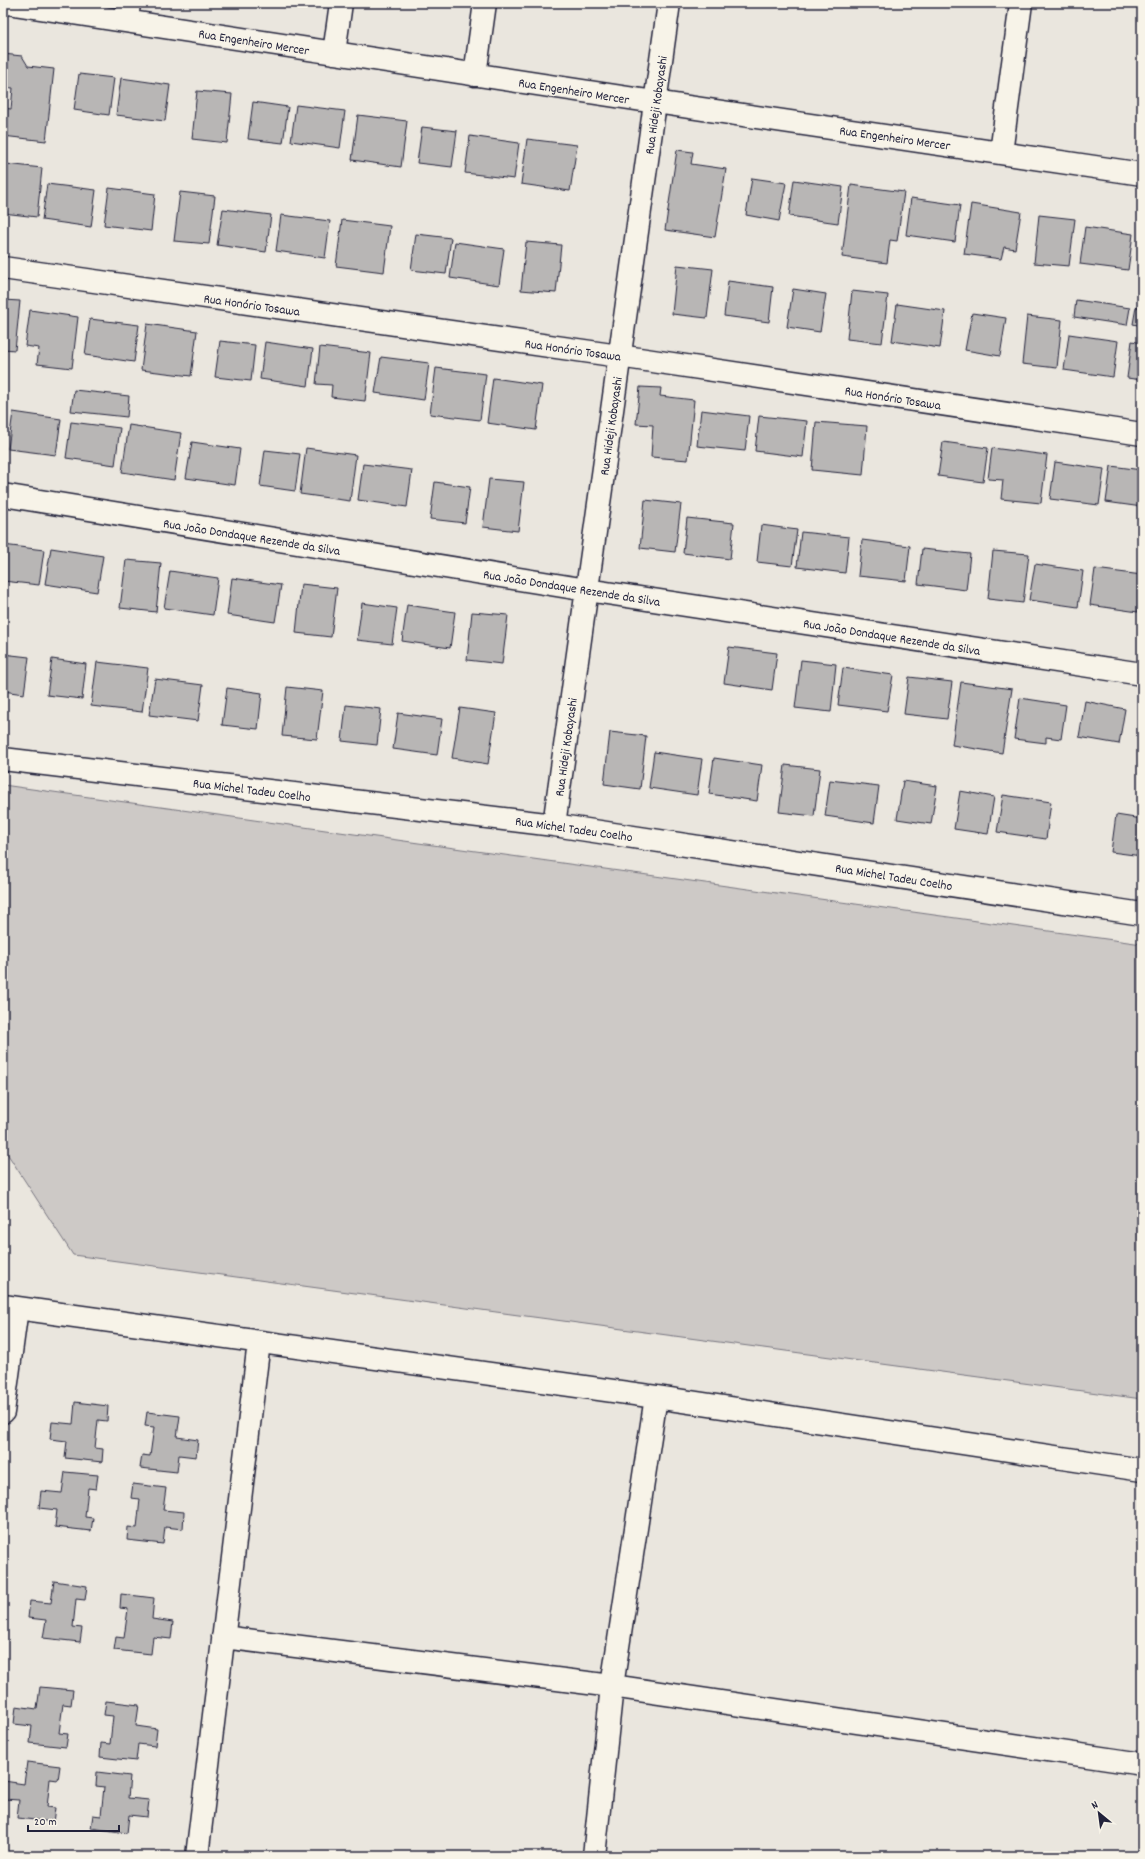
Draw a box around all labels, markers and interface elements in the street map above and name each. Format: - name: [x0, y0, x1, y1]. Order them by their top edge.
- street label: Rua Engenheiro Mercer: [197, 25, 311, 62]
- street label: Rua Hideji Kobayashi: [641, 54, 674, 156]
- street label: Rua Engenheiro Mercer: [517, 74, 631, 111]
- street label: Rua Engenheiro Mercer: [838, 122, 952, 157]
- street label: Rua Honório Tosawa: [202, 290, 302, 323]
- street label: Rua Honório Tosawa: [523, 335, 623, 368]
- street label: Rua Hideji Kobayashi: [596, 375, 629, 477]
- street label: Rua Honório Tosawa: [843, 382, 943, 417]
- street label: Rua João Dondaque Rezende da Silva: [162, 515, 342, 562]
- street label: Rua João Dondaque Rezende da Silva: [482, 566, 662, 613]
- street label: Rua João Dondaque Rezende da Silva: [802, 615, 982, 662]
- street label: Rua Hideji Kobayashi: [551, 696, 584, 798]
- street label: Rua Michel Tadeu Coelho: [192, 775, 312, 808]
- street label: Rua Michel Tadeu Coelho: [514, 813, 634, 848]
- street label: Rua Michel Tadeu Coelho: [834, 860, 954, 897]
- north arrow: [1079, 1793, 1119, 1833]
- text: N: [1089, 1797, 1102, 1814]
- scale bar: [28, 1807, 119, 1833]
- text: 20 m: [34, 1814, 57, 1831]

